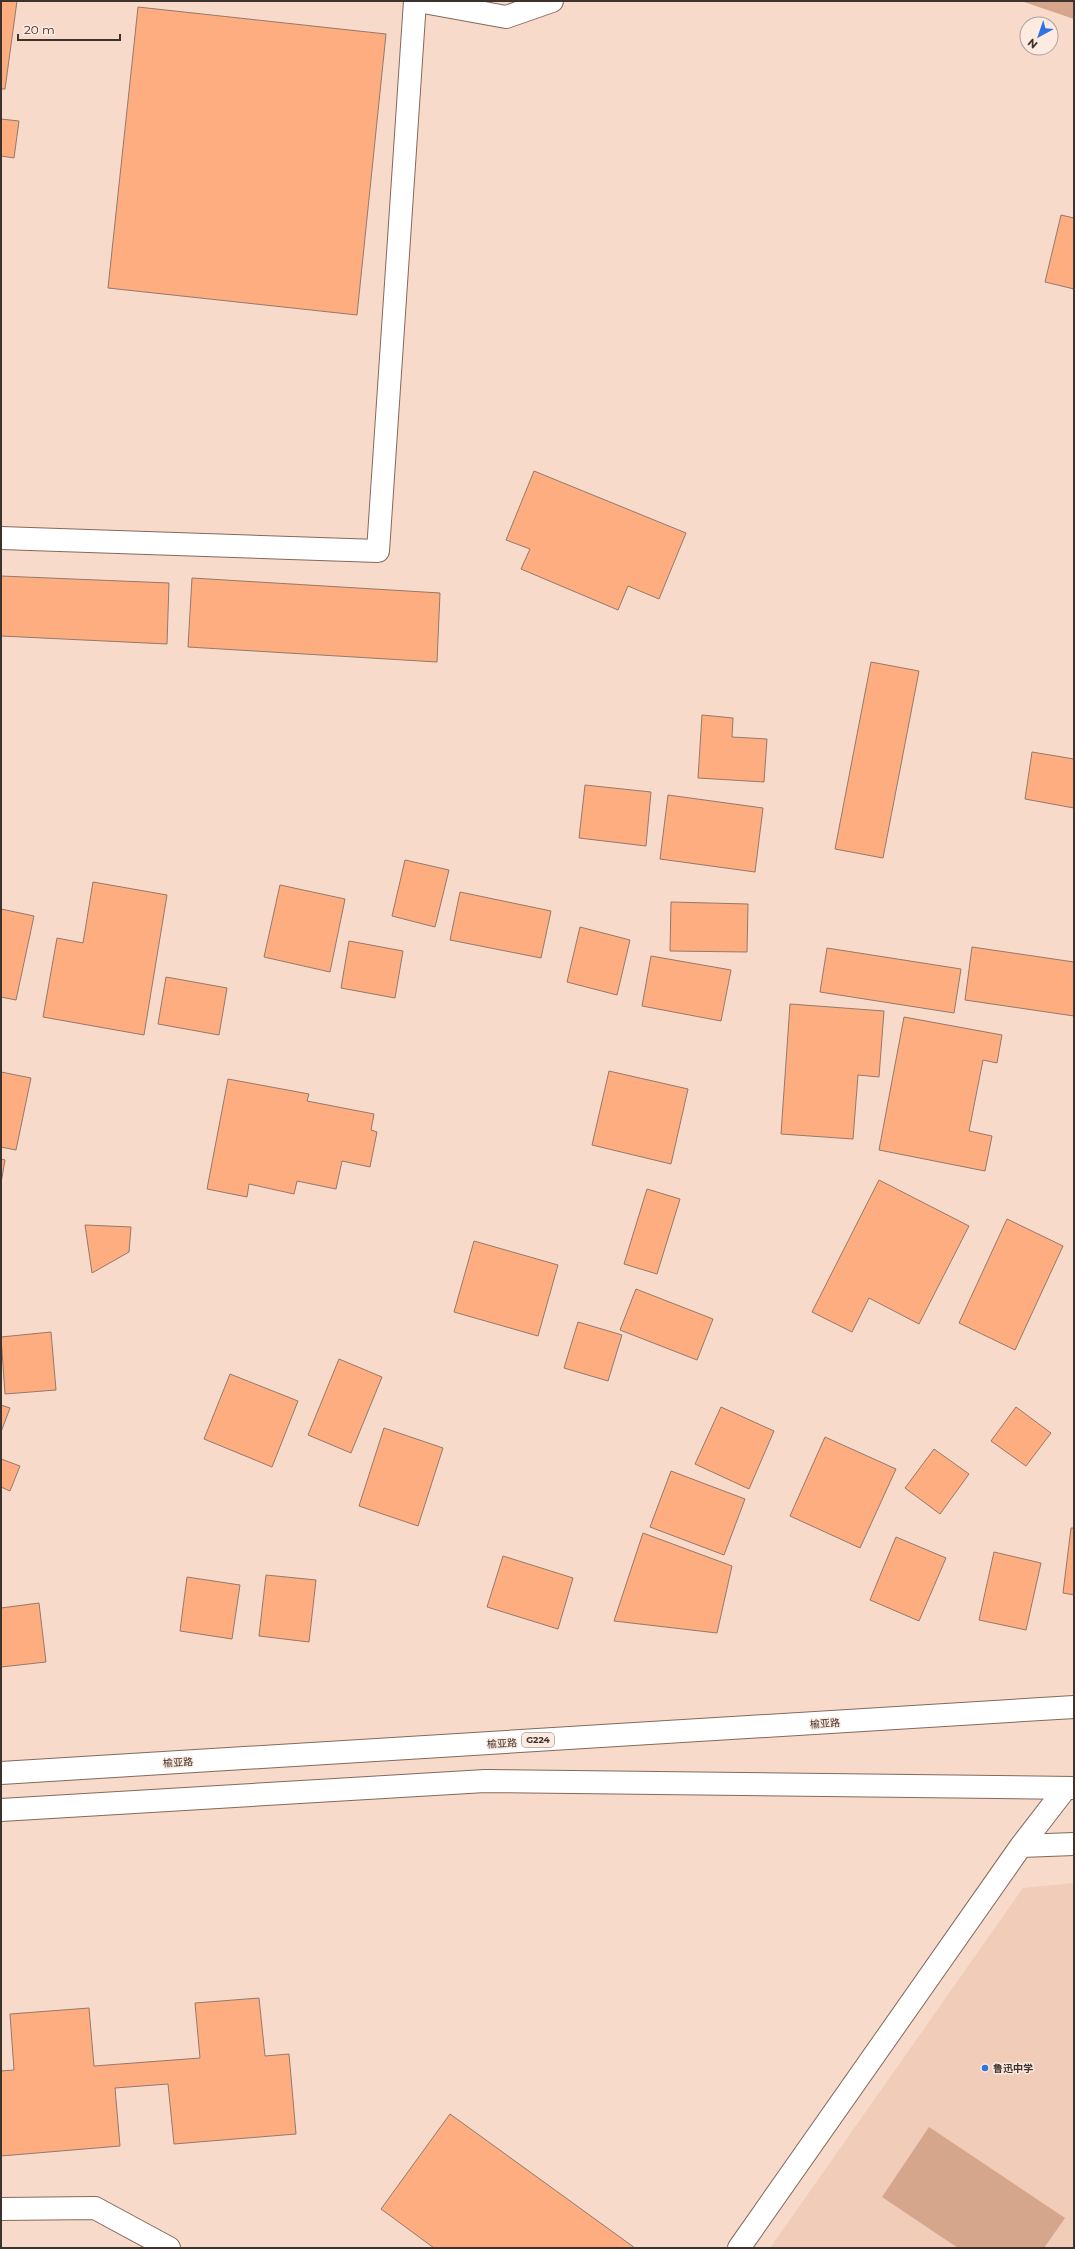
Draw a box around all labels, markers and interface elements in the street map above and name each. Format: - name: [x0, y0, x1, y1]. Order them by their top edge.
- scale bar: [18, 16, 120, 42]
- north arrow: [1019, 16, 1059, 56]
- text: 20 m: [24, 22, 55, 37]
- text: N: [1025, 35, 1040, 52]
- street label: 榆亚路: [810, 1716, 840, 1731]
- road number: G224: [522, 1733, 554, 1747]
- street label: 榆亚路: [487, 1736, 517, 1751]
- street label: 榆亚路: [163, 1755, 193, 1770]
- place label: 鲁迅中学: [993, 2062, 1033, 2075]
- marker: 鲁迅中学: [980, 2063, 990, 2073]

